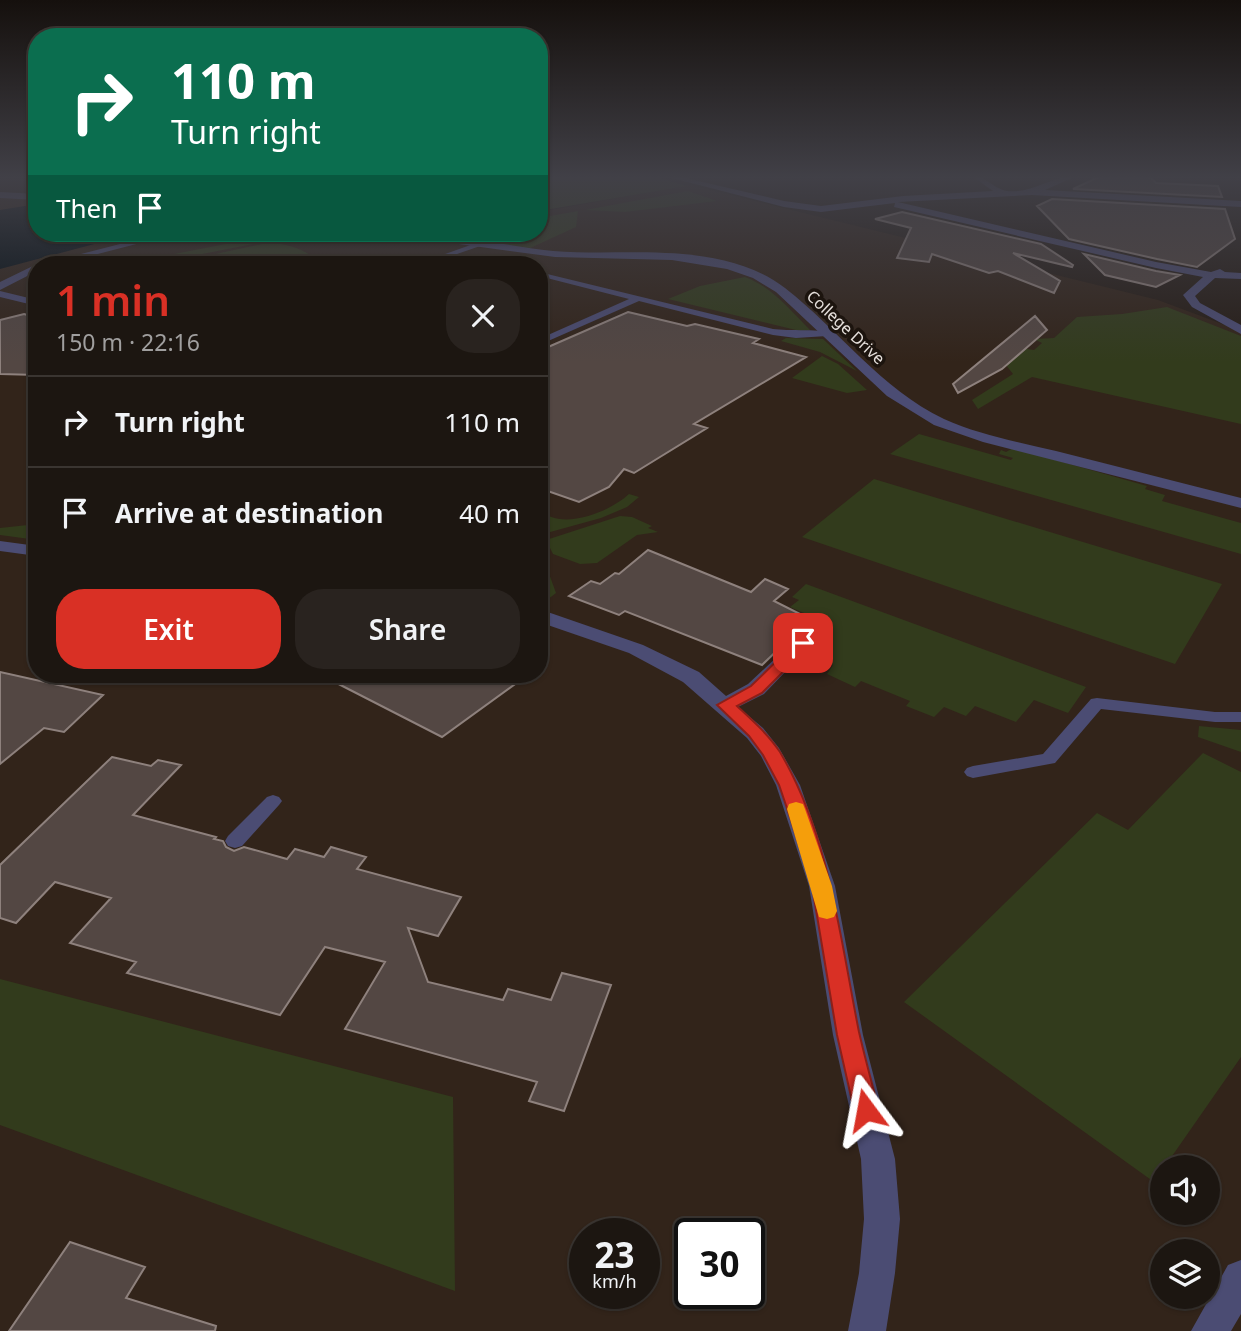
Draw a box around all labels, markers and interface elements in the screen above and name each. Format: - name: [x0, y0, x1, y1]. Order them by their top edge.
- text: 110 m: [171, 47, 316, 113]
- icon: right: [56, 56, 147, 147]
- text: Turn right: [171, 110, 321, 153]
- icon: arrive: [131, 189, 169, 227]
- text: Then: [56, 190, 117, 226]
- text: 1 min: [56, 271, 170, 328]
- button: close: [446, 279, 520, 353]
- street label: College Drive: [802, 285, 890, 369]
- text: 150 m · 22:16: [56, 326, 200, 358]
- icon: right: [56, 403, 94, 441]
- text: Turn right: [115, 404, 245, 440]
- text: 110 m: [444, 404, 520, 440]
- icon: arrive: [56, 494, 94, 532]
- text: Arrive at destination: [115, 495, 384, 531]
- text: 40 m: [459, 495, 520, 531]
- button: Exit: [56, 589, 281, 669]
- button: Share: [295, 589, 520, 669]
- pin: [773, 613, 833, 673]
- icon: arrive: [784, 624, 822, 662]
- position arrow: [829, 1073, 903, 1147]
- map controls: [1150, 1155, 1220, 1309]
- button: sound: [1150, 1155, 1220, 1225]
- speed limit sign: 30: [674, 1218, 765, 1309]
- text: 23: [594, 1231, 635, 1278]
- button: layers: [1150, 1239, 1220, 1309]
- text: km/h: [592, 1269, 637, 1293]

